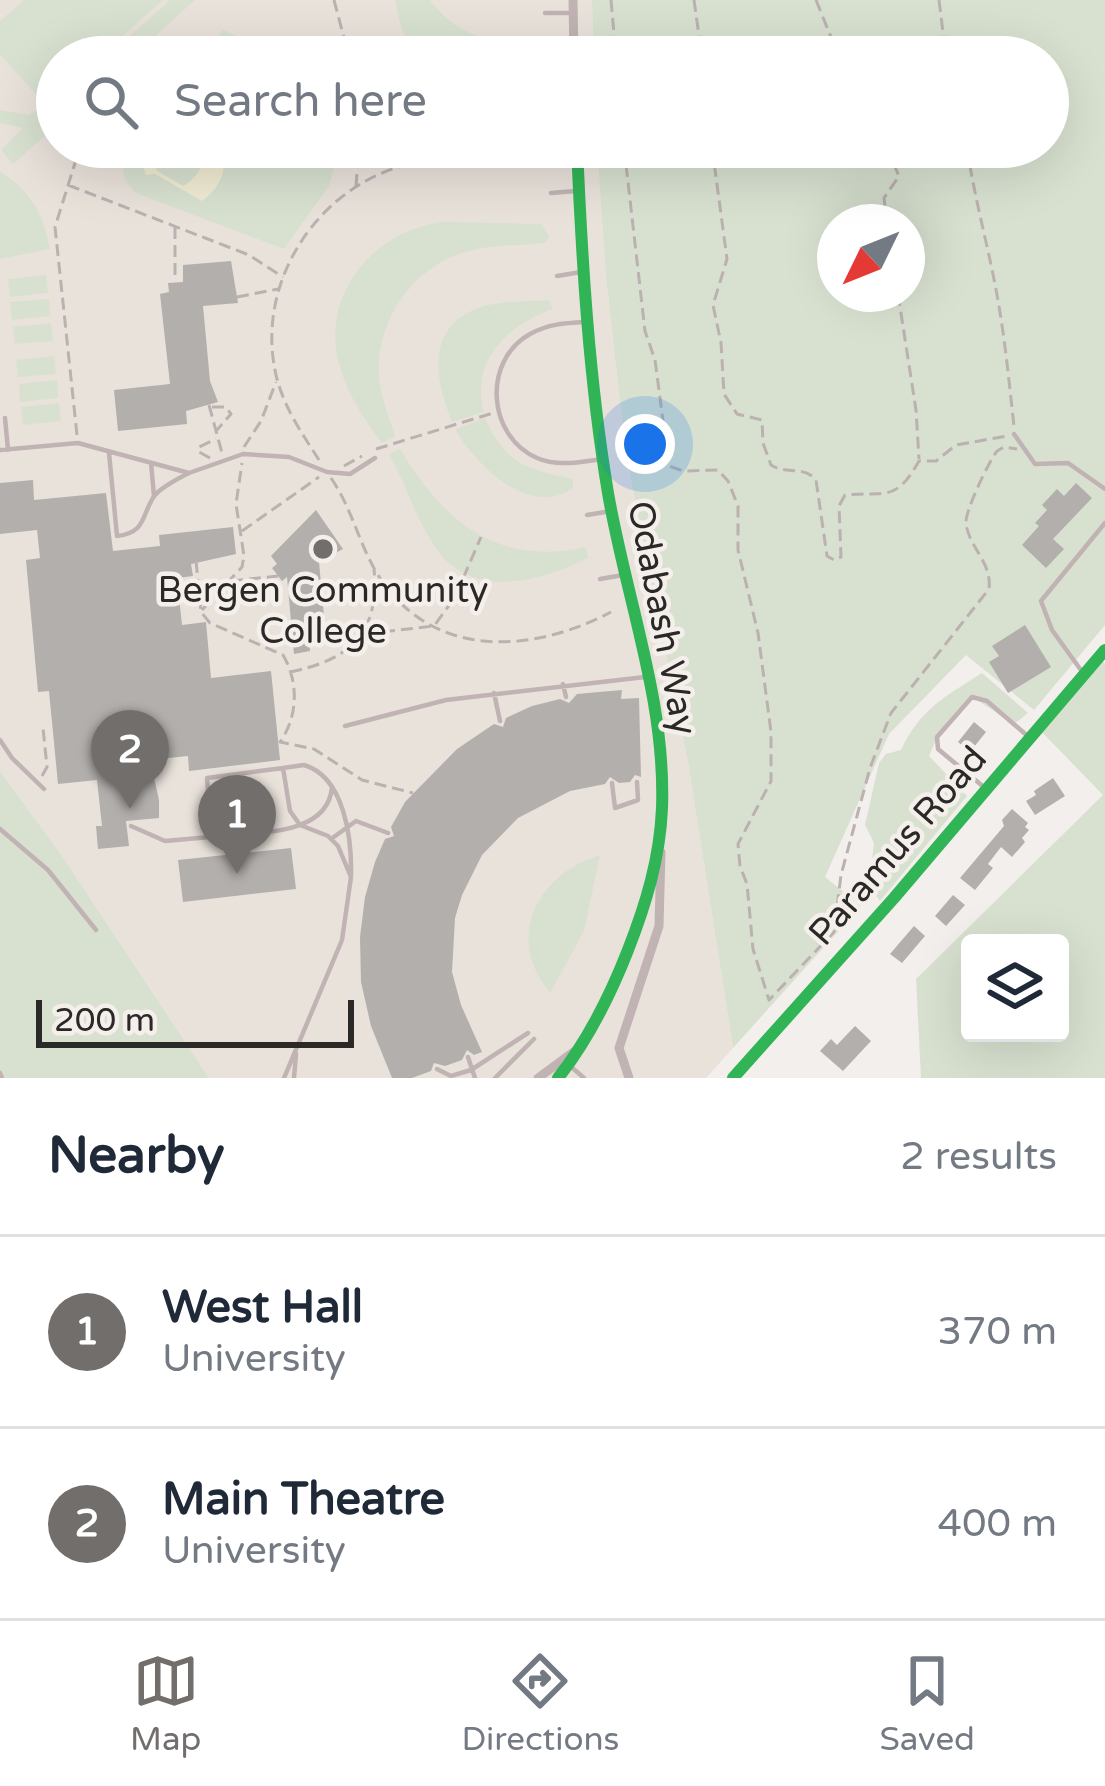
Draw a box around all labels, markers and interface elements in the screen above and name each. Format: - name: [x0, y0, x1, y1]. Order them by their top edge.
- search box: [36, 36, 1069, 168]
- icon: search: [78, 69, 144, 135]
- text: Search here: [174, 75, 427, 129]
- north arrow: [817, 204, 925, 312]
- your location: [615, 414, 675, 474]
- street label: Odabash Way: [618, 497, 706, 739]
- marker: Bergen Community College: [310, 536, 336, 562]
- place label: Bergen Community College: [158, 569, 488, 653]
- pin: 2: [91, 710, 169, 809]
- street label: Paramus Road: [800, 738, 996, 954]
- pin: 1: [198, 775, 276, 874]
- map controls: [961, 934, 1069, 1042]
- button: layers: [961, 934, 1069, 1042]
- scale bar: [36, 994, 354, 1047]
- text: 200 m: [54, 1001, 155, 1040]
- text: Nearby: [48, 1125, 225, 1187]
- text: 2 results: [900, 1133, 1057, 1180]
- text: West Hall: [162, 1281, 363, 1335]
- text: 1: [75, 1308, 99, 1355]
- text: 370 m: [938, 1308, 1057, 1355]
- text: University: [162, 1335, 346, 1382]
- text: Main Theatre: [162, 1473, 445, 1527]
- text: 2: [75, 1500, 99, 1547]
- text: 400 m: [938, 1500, 1057, 1547]
- text: University: [162, 1527, 346, 1574]
- tab: Map: [130, 1648, 201, 1759]
- tab: Directions: [461, 1648, 619, 1759]
- tab: Saved: [880, 1648, 975, 1759]

